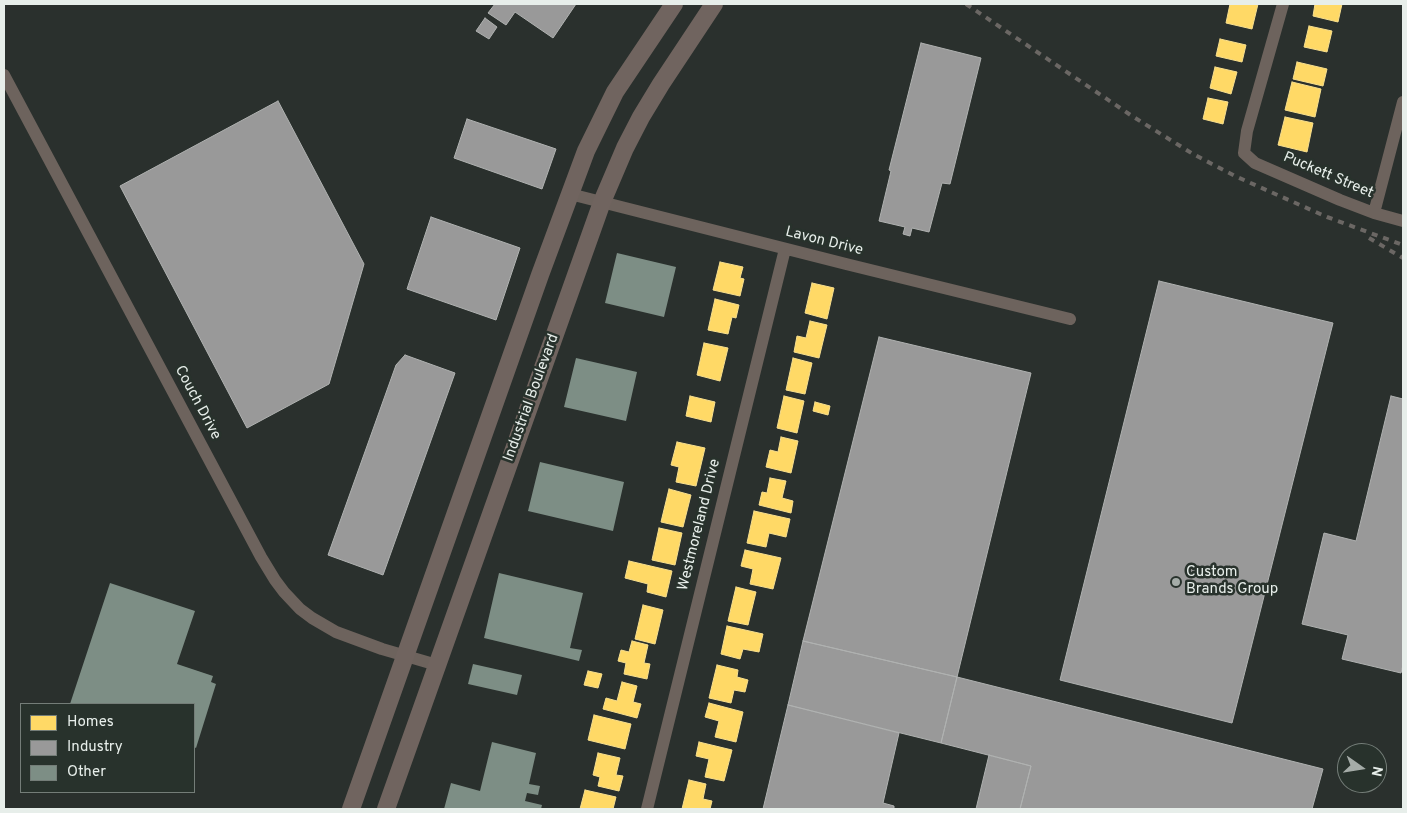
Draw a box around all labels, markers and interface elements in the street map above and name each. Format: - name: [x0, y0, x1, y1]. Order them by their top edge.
- street label: Puckett Street: [1280, 149, 1376, 203]
- street label: Lavon Drive: [783, 224, 865, 260]
- street label: Industrial Boulevard: [501, 332, 563, 464]
- street label: Couch Drive: [170, 363, 224, 443]
- street label: Westmoreland Drive: [675, 457, 725, 593]
- place label: Custom Brands Group: [1186, 564, 1278, 599]
- marker: Custom Brands Group: [1170, 576, 1182, 588]
- legend: [20, 703, 195, 793]
- text: Homes: [67, 713, 114, 732]
- text: Industry: [67, 738, 123, 757]
- north arrow: [1337, 743, 1387, 793]
- text: Other: [67, 763, 106, 782]
- text: N: [1367, 764, 1386, 778]

